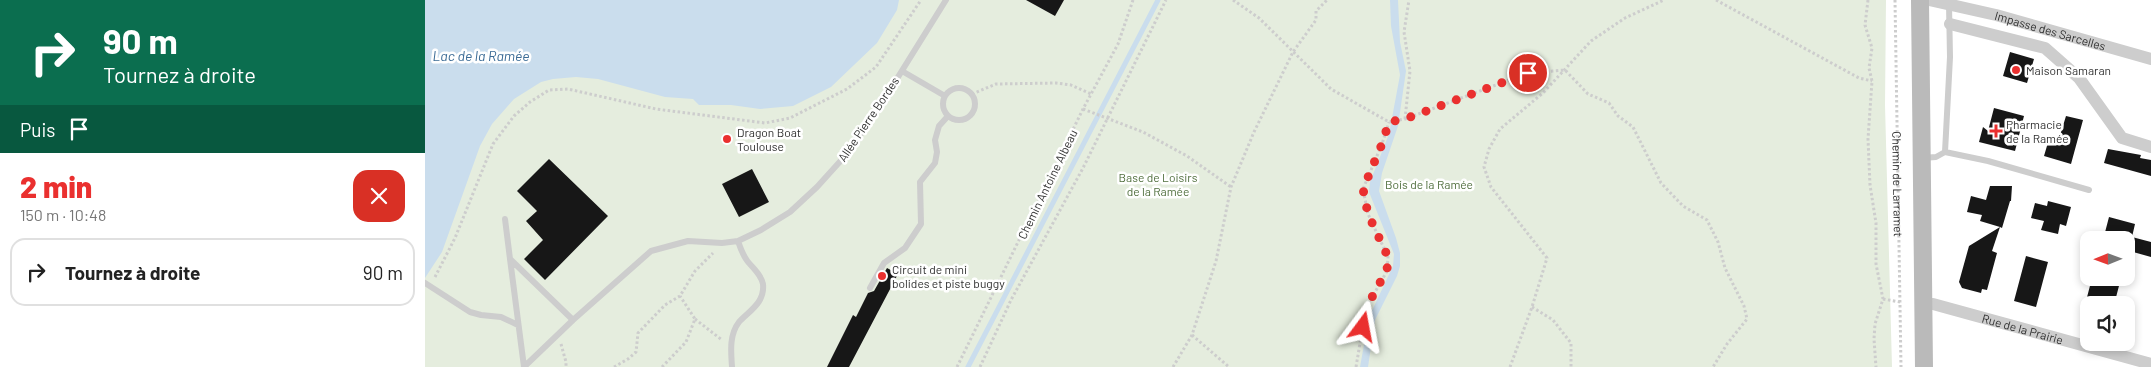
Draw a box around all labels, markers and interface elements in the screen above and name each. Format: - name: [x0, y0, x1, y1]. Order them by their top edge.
- street label: Impasse des Sarcelles: [1993, 8, 2108, 53]
- text: 90 m: [103, 19, 178, 61]
- icon: right: [20, 20, 85, 85]
- water label: Lac de la Ramée: [433, 47, 529, 64]
- pin: [1507, 52, 1549, 94]
- icon: arrive: [1514, 59, 1542, 87]
- text: Tournez à droite: [103, 61, 256, 87]
- place label: Maison Samaran: [2026, 63, 2111, 77]
- marker: Maison Samaran: [2010, 64, 2022, 76]
- street label: Allée Pierre Bordes: [835, 74, 902, 164]
- icon: arrive: [65, 115, 93, 143]
- place label: Pharmacie de la Ramée: [2006, 117, 2069, 145]
- text: Puis: [20, 118, 55, 141]
- place label: Dragon Boat Toulouse: [737, 125, 801, 153]
- marker: Pharmacie de la Ramée: [1990, 125, 2002, 137]
- street label: Chemin Antoine Albeau: [1014, 127, 1080, 241]
- street label: Chemin de Larramet: [1890, 131, 1906, 237]
- marker: Dragon Boat Toulouse: [721, 133, 733, 145]
- text: 2 min: [20, 168, 92, 204]
- button: close: [353, 170, 405, 222]
- park label: Base de Loisirs de la Ramée: [1119, 170, 1198, 198]
- park label: Bois de la Ramée: [1385, 177, 1473, 191]
- text: 150 m · 10:48: [20, 205, 106, 224]
- north arrow: [2080, 231, 2135, 286]
- map controls: [2080, 231, 2135, 351]
- icon: right: [22, 258, 50, 286]
- text: Tournez à droite: [65, 261, 201, 284]
- text: 90 m: [363, 261, 403, 284]
- place label: Circuit de mini bolides et piste buggy: [892, 262, 1005, 290]
- marker: Circuit de mini bolides et piste buggy: [876, 270, 888, 282]
- button: sound: [2080, 296, 2135, 351]
- position arrow: [1336, 300, 1388, 352]
- street label: Rue de la Prairie: [1980, 311, 2065, 347]

